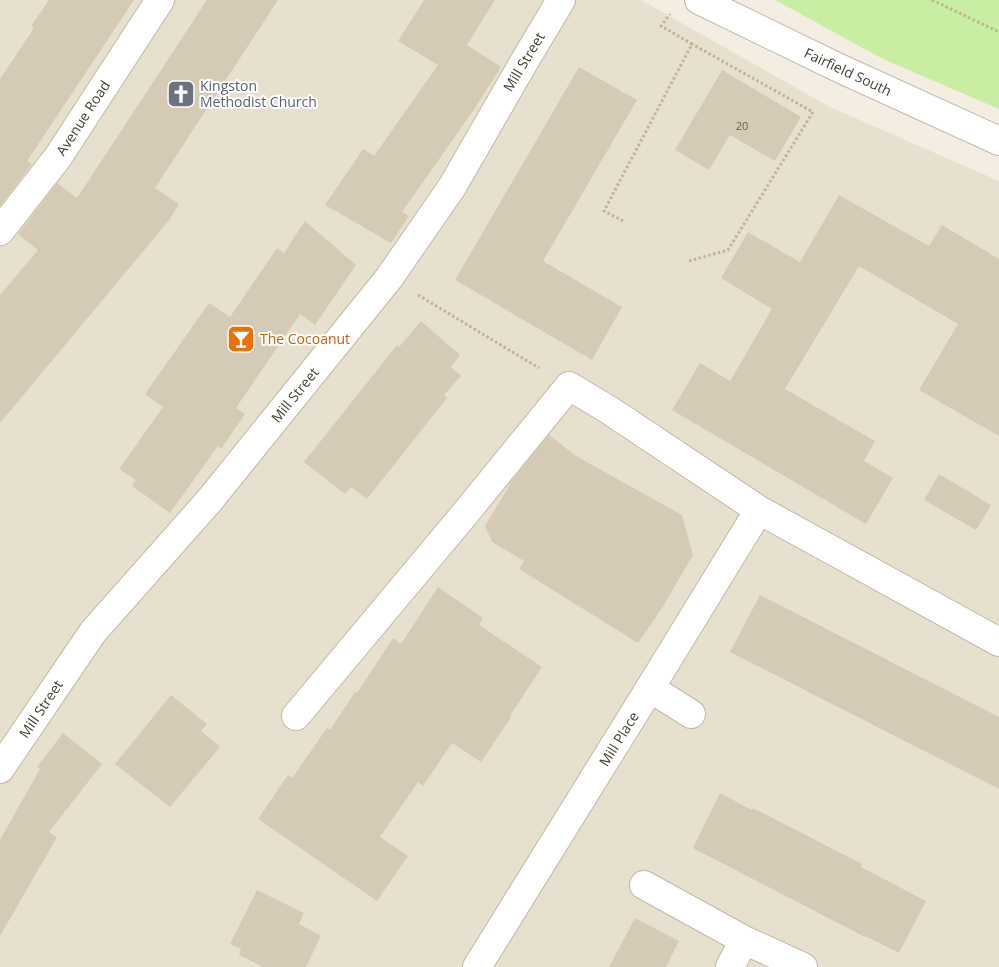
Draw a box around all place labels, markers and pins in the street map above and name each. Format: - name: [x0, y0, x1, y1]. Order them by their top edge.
- place label: Kingston Methodist Church: [200, 76, 317, 111]
- church icon: Kingston Methodist Church: [166, 79, 196, 109]
- bar icon: The Cocoanut: [226, 324, 256, 354]
- place label: The Cocoanut: [260, 329, 350, 348]

